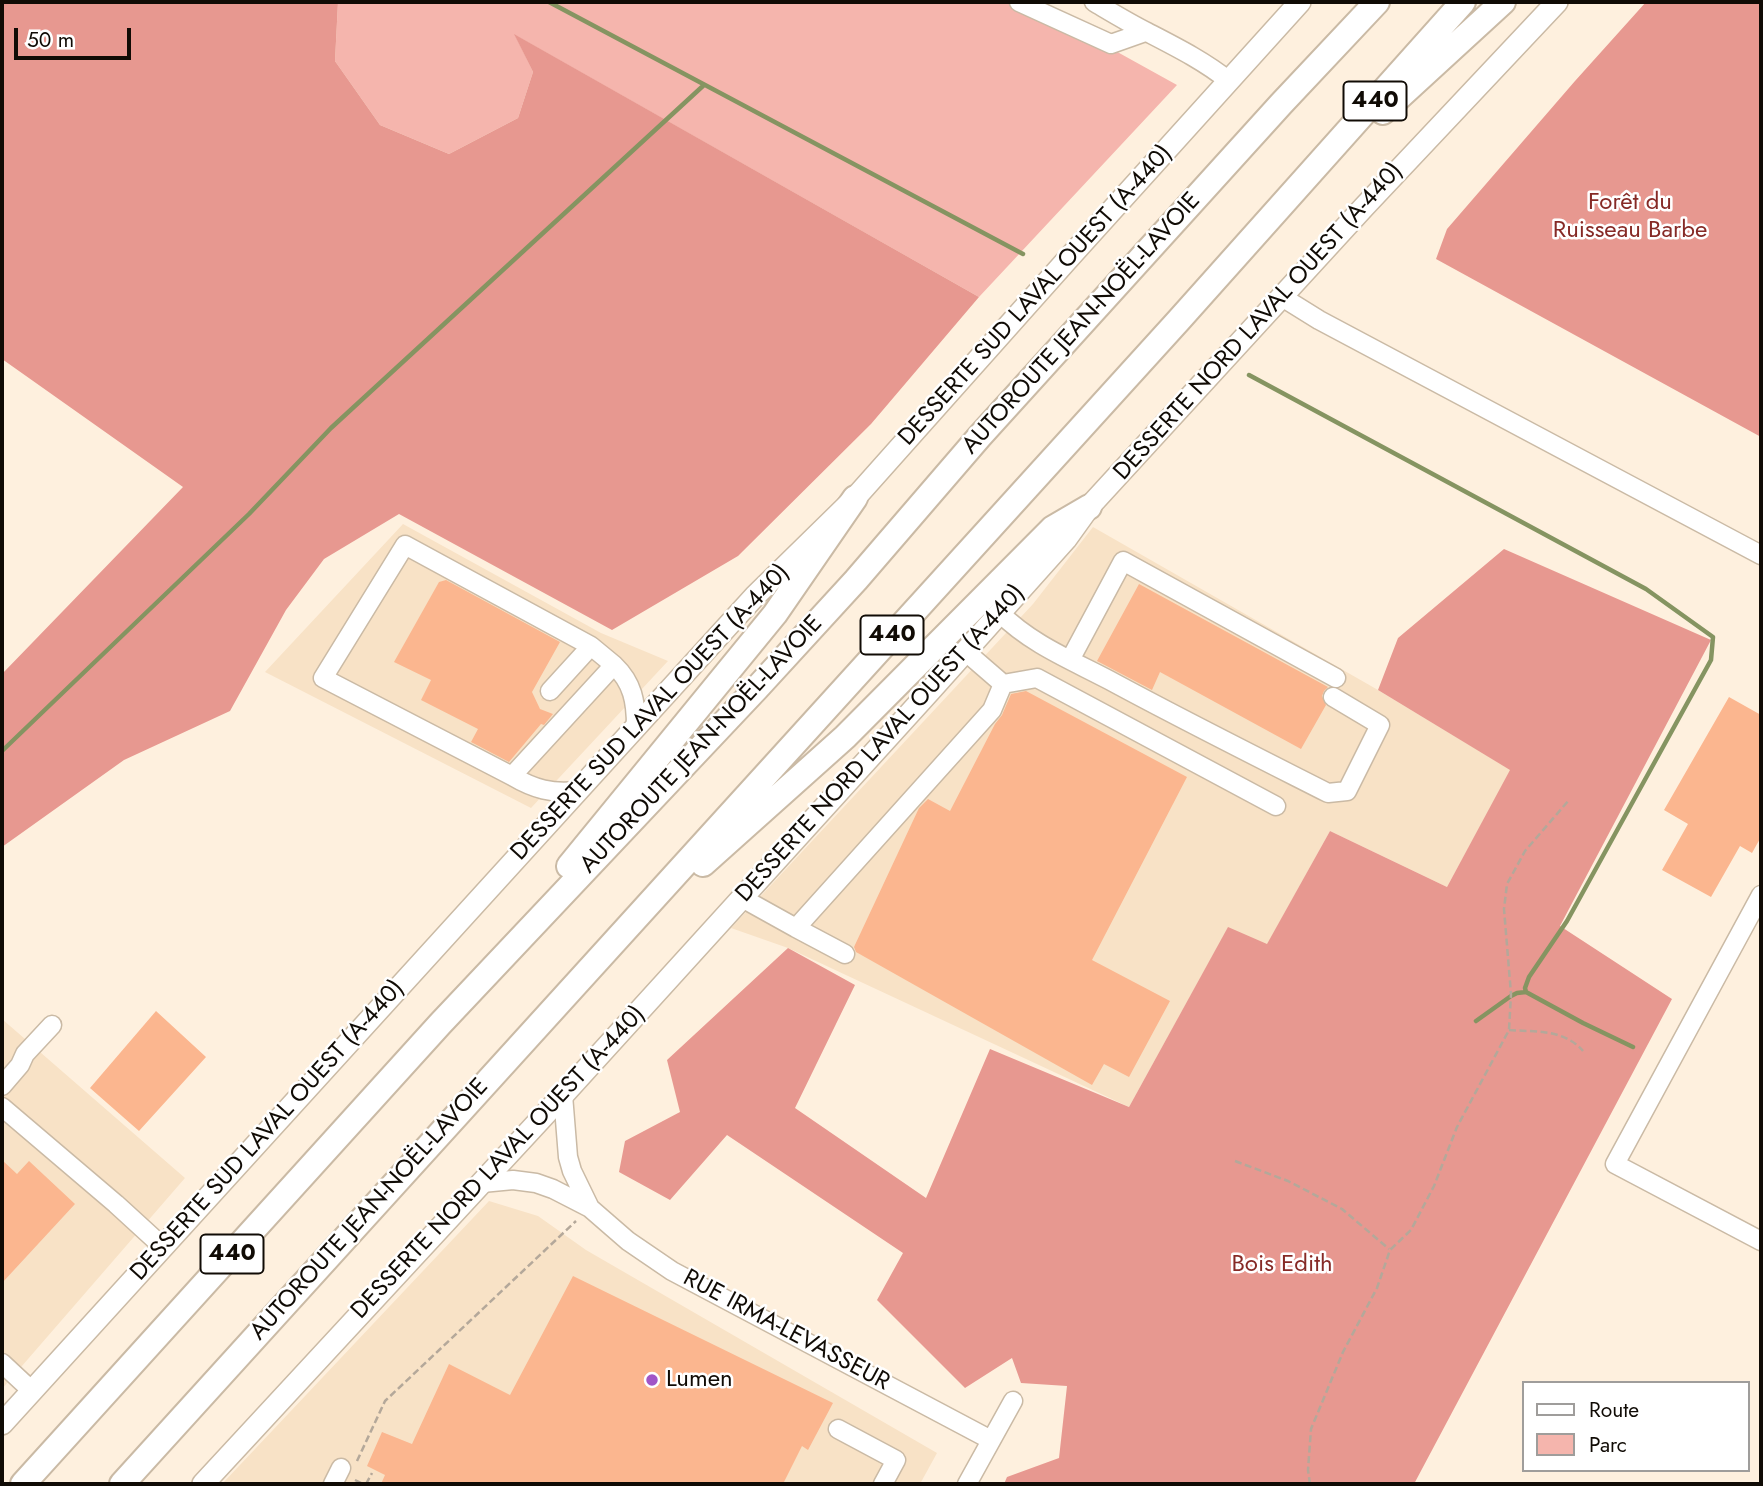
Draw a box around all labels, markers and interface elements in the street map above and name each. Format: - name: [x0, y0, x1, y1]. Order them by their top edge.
- scale bar: [18, 14, 135, 58]
- text: 50 m: [27, 25, 74, 55]
- road number: 440: [1344, 82, 1406, 120]
- street label: DESSERTE SUD LAVAL OUEST (A-440): [893, 140, 1179, 452]
- street label: DESSERTE NORD LAVAL OUEST (A-440): [1109, 157, 1409, 487]
- street label: AUTOROUTE JEAN-NOËL-LAVOIE: [957, 187, 1207, 461]
- park label: Forêt du Ruisseau Barbe: [1553, 189, 1707, 245]
- street label: DESSERTE SUD LAVAL OUEST (A-440): [506, 559, 796, 867]
- street label: DESSERTE NORD LAVAL OUEST (A-440): [731, 579, 1031, 909]
- street label: AUTOROUTE JEAN-NOËL-LAVOIE: [575, 610, 829, 880]
- road number: 440: [860, 615, 924, 654]
- street label: DESSERTE SUD LAVAL OUEST (A-440): [125, 975, 411, 1287]
- street label: DESSERTE NORD LAVAL OUEST (A-440): [346, 1000, 652, 1326]
- street label: AUTOROUTE JEAN-NOËL-LAVOIE: [245, 1073, 495, 1347]
- road number: 440: [201, 1234, 264, 1274]
- park label: Bois Edith: [1231, 1251, 1333, 1279]
- street label: RUE IRMA-LEVASSEUR: [678, 1264, 894, 1398]
- place label: Lumen: [666, 1366, 733, 1394]
- marker: Lumen: [644, 1372, 660, 1388]
- legend: [1522, 1381, 1749, 1472]
- text: Route: [1589, 1395, 1639, 1425]
- text: Parc: [1589, 1430, 1627, 1460]

